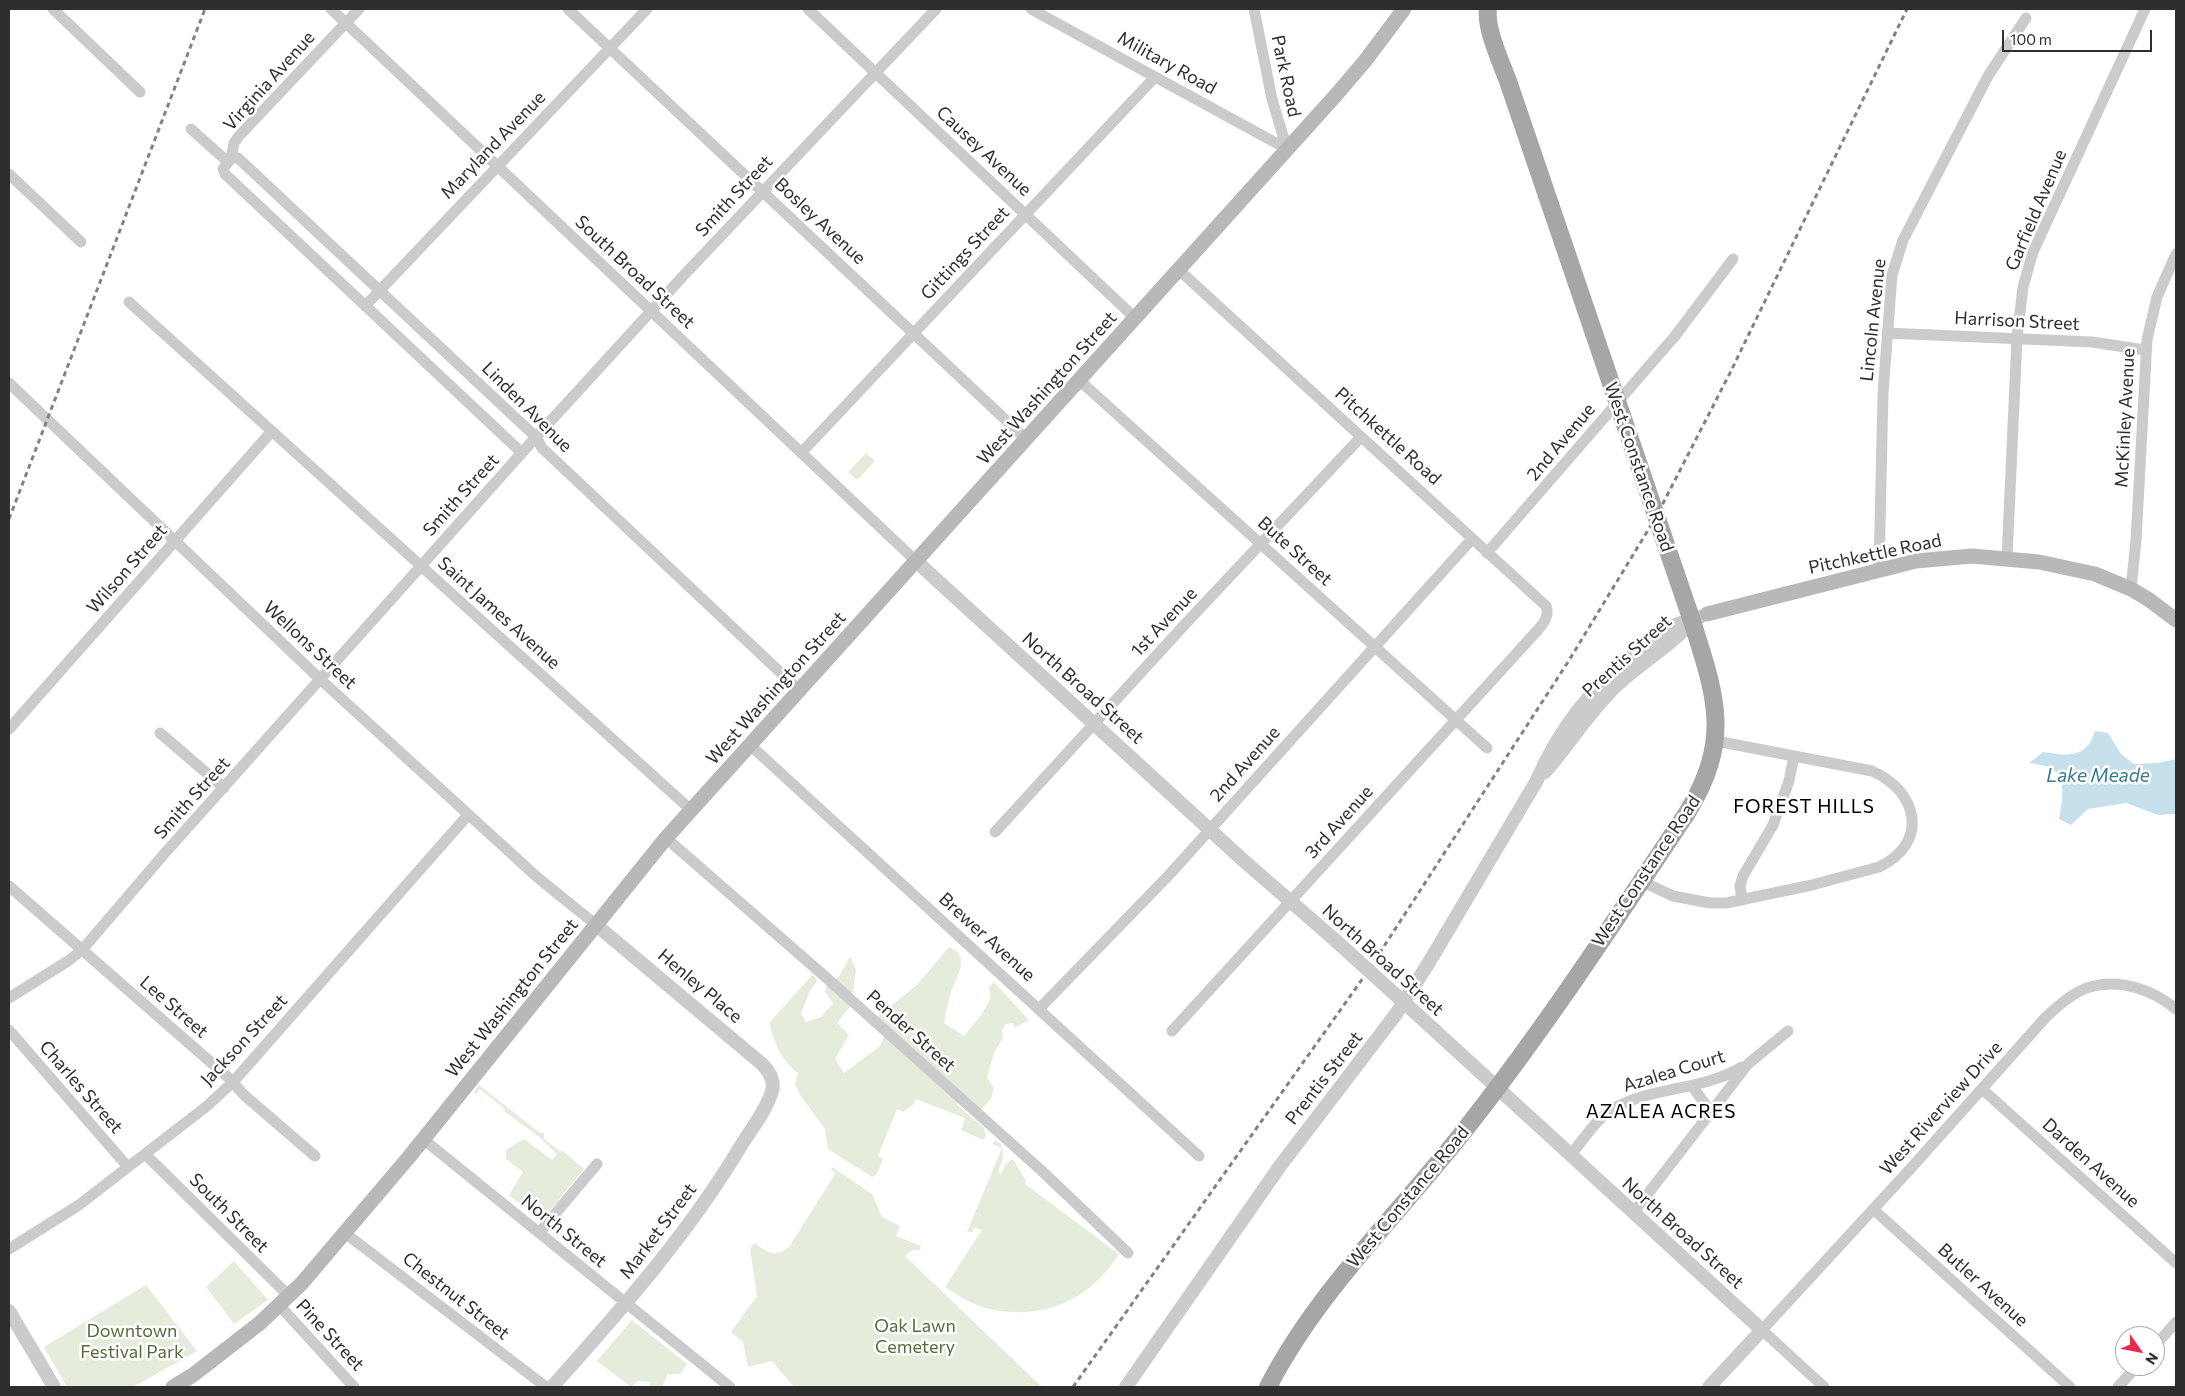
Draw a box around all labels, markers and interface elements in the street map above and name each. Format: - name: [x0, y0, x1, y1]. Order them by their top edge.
- scale bar: [2005, 20, 2155, 52]
- street label: Virginia Avenue: [219, 27, 319, 135]
- street label: Military Road: [1114, 27, 1220, 99]
- text: 100 m: [2010, 30, 2052, 48]
- street label: Park Road: [1267, 33, 1305, 119]
- street label: Maryland Avenue: [436, 87, 550, 203]
- street label: Causey Avenue: [932, 101, 1036, 201]
- street label: Garfield Avenue: [2001, 146, 2071, 274]
- street label: Smith Street: [691, 151, 777, 241]
- street label: Bosley Avenue: [770, 173, 870, 269]
- street label: Gittings Street: [916, 202, 1014, 304]
- street label: South Broad Street: [571, 211, 699, 333]
- street label: Lincoln Avenue: [1856, 258, 1890, 382]
- street label: West Washington Street: [973, 307, 1121, 469]
- street label: Harrison Street: [1954, 307, 2080, 335]
- street label: McKinley Avenue: [2111, 348, 2139, 488]
- street label: Linden Avenue: [477, 357, 577, 457]
- street label: West Constance Road: [1600, 379, 1678, 555]
- street label: Pitchkettle Road: [1330, 383, 1446, 489]
- street label: 2nd Avenue: [1522, 399, 1600, 485]
- street label: Smith Street: [419, 450, 503, 540]
- street label: Bute Street: [1253, 512, 1337, 590]
- street label: Wilson Street: [82, 520, 172, 618]
- street label: Pitchkettle Road: [1807, 529, 1943, 579]
- street label: Saint James Avenue: [433, 552, 565, 674]
- street label: 1st Avenue: [1127, 583, 1201, 661]
- street label: Wellons Street: [259, 596, 361, 694]
- street label: West Washington Street: [702, 607, 850, 769]
- street label: Prentis Street: [1578, 610, 1676, 702]
- street label: North Broad Street: [1018, 628, 1148, 748]
- street label: 2nd Avenue: [1205, 722, 1285, 806]
- street label: Smith Street: [150, 753, 234, 843]
- water label: Lake Meade: [2046, 765, 2150, 787]
- street label: 3rd Avenue: [1301, 781, 1377, 863]
- street label: West Constance Road: [1587, 791, 1705, 951]
- district label: FOREST HILLS: [1732, 796, 1876, 818]
- street label: Brewer Avenue: [934, 888, 1040, 986]
- street label: North Broad Street: [1318, 900, 1448, 1020]
- street label: West Washington Street: [441, 914, 583, 1082]
- street label: Henley Place: [653, 944, 747, 1028]
- street label: Lee Street: [135, 971, 213, 1043]
- street label: Pender Street: [862, 985, 960, 1077]
- street label: Jackson Street: [196, 990, 292, 1090]
- street label: Prentis Street: [1281, 1027, 1367, 1129]
- street label: Charles Street: [35, 1036, 127, 1138]
- street label: West Riverview Drive: [1875, 1037, 2007, 1179]
- street label: Azalea Court: [1620, 1045, 1728, 1097]
- district label: AZALEA ACRES: [1584, 1101, 1738, 1123]
- street label: Darden Avenue: [2038, 1114, 2144, 1212]
- street label: West Constance Road: [1342, 1122, 1474, 1272]
- street label: South Street: [185, 1169, 273, 1257]
- street label: North Broad Street: [1618, 1173, 1748, 1293]
- street label: Market Street: [615, 1179, 701, 1283]
- street label: North Street: [517, 1190, 611, 1272]
- street label: Butler Avenue: [1934, 1239, 2032, 1331]
- street label: Chestnut Street: [398, 1248, 514, 1344]
- street label: Pine Street: [291, 1295, 369, 1375]
- park label: Oak Lawn Cemetery: [874, 1315, 956, 1358]
- park label: Downtown Festival Park: [80, 1320, 184, 1362]
- north arrow: [2115, 1326, 2165, 1376]
- text: N: [2142, 1350, 2162, 1368]

